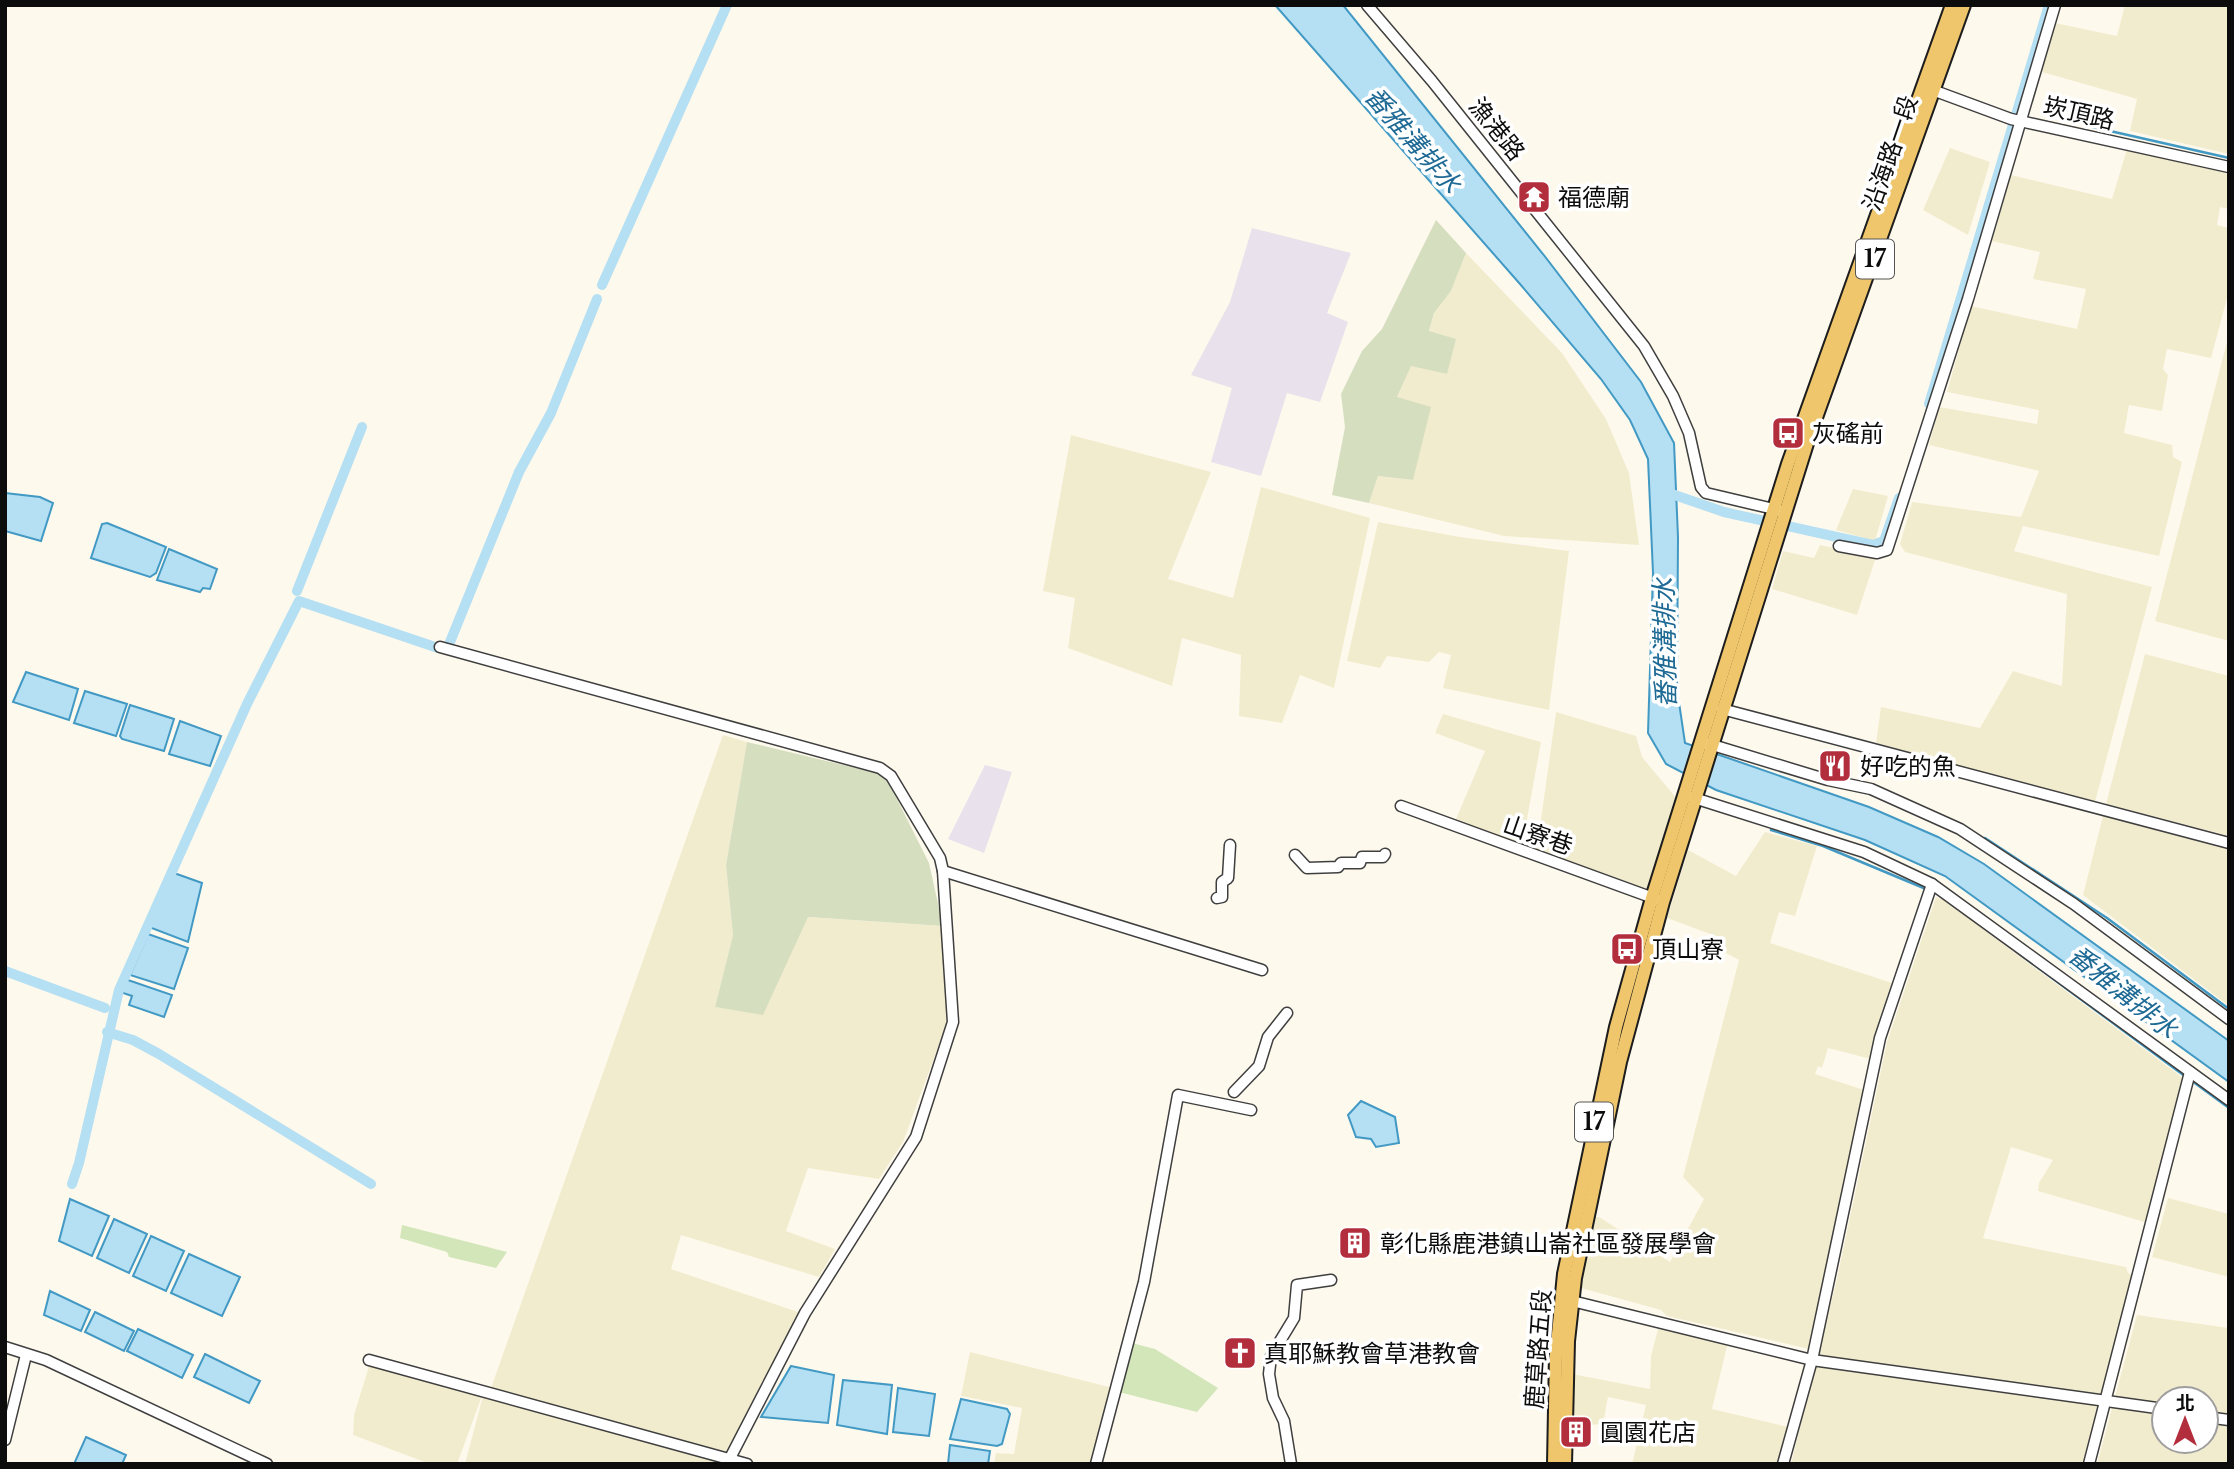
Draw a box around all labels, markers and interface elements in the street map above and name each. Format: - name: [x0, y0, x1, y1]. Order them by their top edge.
- water label: 番雅溝排水: [1358, 80, 1468, 200]
- street label: 崁頂路: [2041, 91, 2117, 135]
- street label: 漁港路: [1463, 92, 1531, 166]
- street label: 沿海路一段: [1857, 92, 1923, 214]
- temple icon: 福德廟: [1515, 178, 1553, 216]
- place label: 福德廟: [1558, 183, 1630, 212]
- road number: 17: [1856, 240, 1894, 278]
- bus stop icon: 灰磘前: [1769, 414, 1807, 452]
- place label: 灰磘前: [1812, 419, 1884, 448]
- water label: 番雅溝排水: [1648, 577, 1682, 708]
- restaurant icon: 好吃的魚: [1816, 747, 1854, 785]
- place label: 好吃的魚: [1860, 752, 1956, 781]
- street label: 山寮巷: [1499, 810, 1577, 860]
- bus stop icon: 頂山寮: [1608, 930, 1646, 968]
- place label: 頂山寮: [1652, 935, 1724, 964]
- water label: 番雅溝排水: [2062, 939, 2184, 1046]
- road number: 17: [1575, 1102, 1613, 1142]
- building icon: 彰化縣鹿港鎮山崙社區發展學會: [1336, 1224, 1374, 1262]
- place label: 彰化縣鹿港鎮山崙社區發展學會: [1380, 1229, 1716, 1258]
- street label: 鹿草路五段: [1519, 1288, 1557, 1410]
- church icon: 真耶穌教會草港教會: [1221, 1334, 1259, 1372]
- place label: 真耶穌教會草港教會: [1264, 1339, 1480, 1368]
- north arrow: [2150, 1385, 2220, 1455]
- text: 北: [2175, 1392, 2195, 1415]
- building icon: 圓園花店: [1557, 1413, 1595, 1451]
- place label: 圓園花店: [1600, 1418, 1696, 1447]

